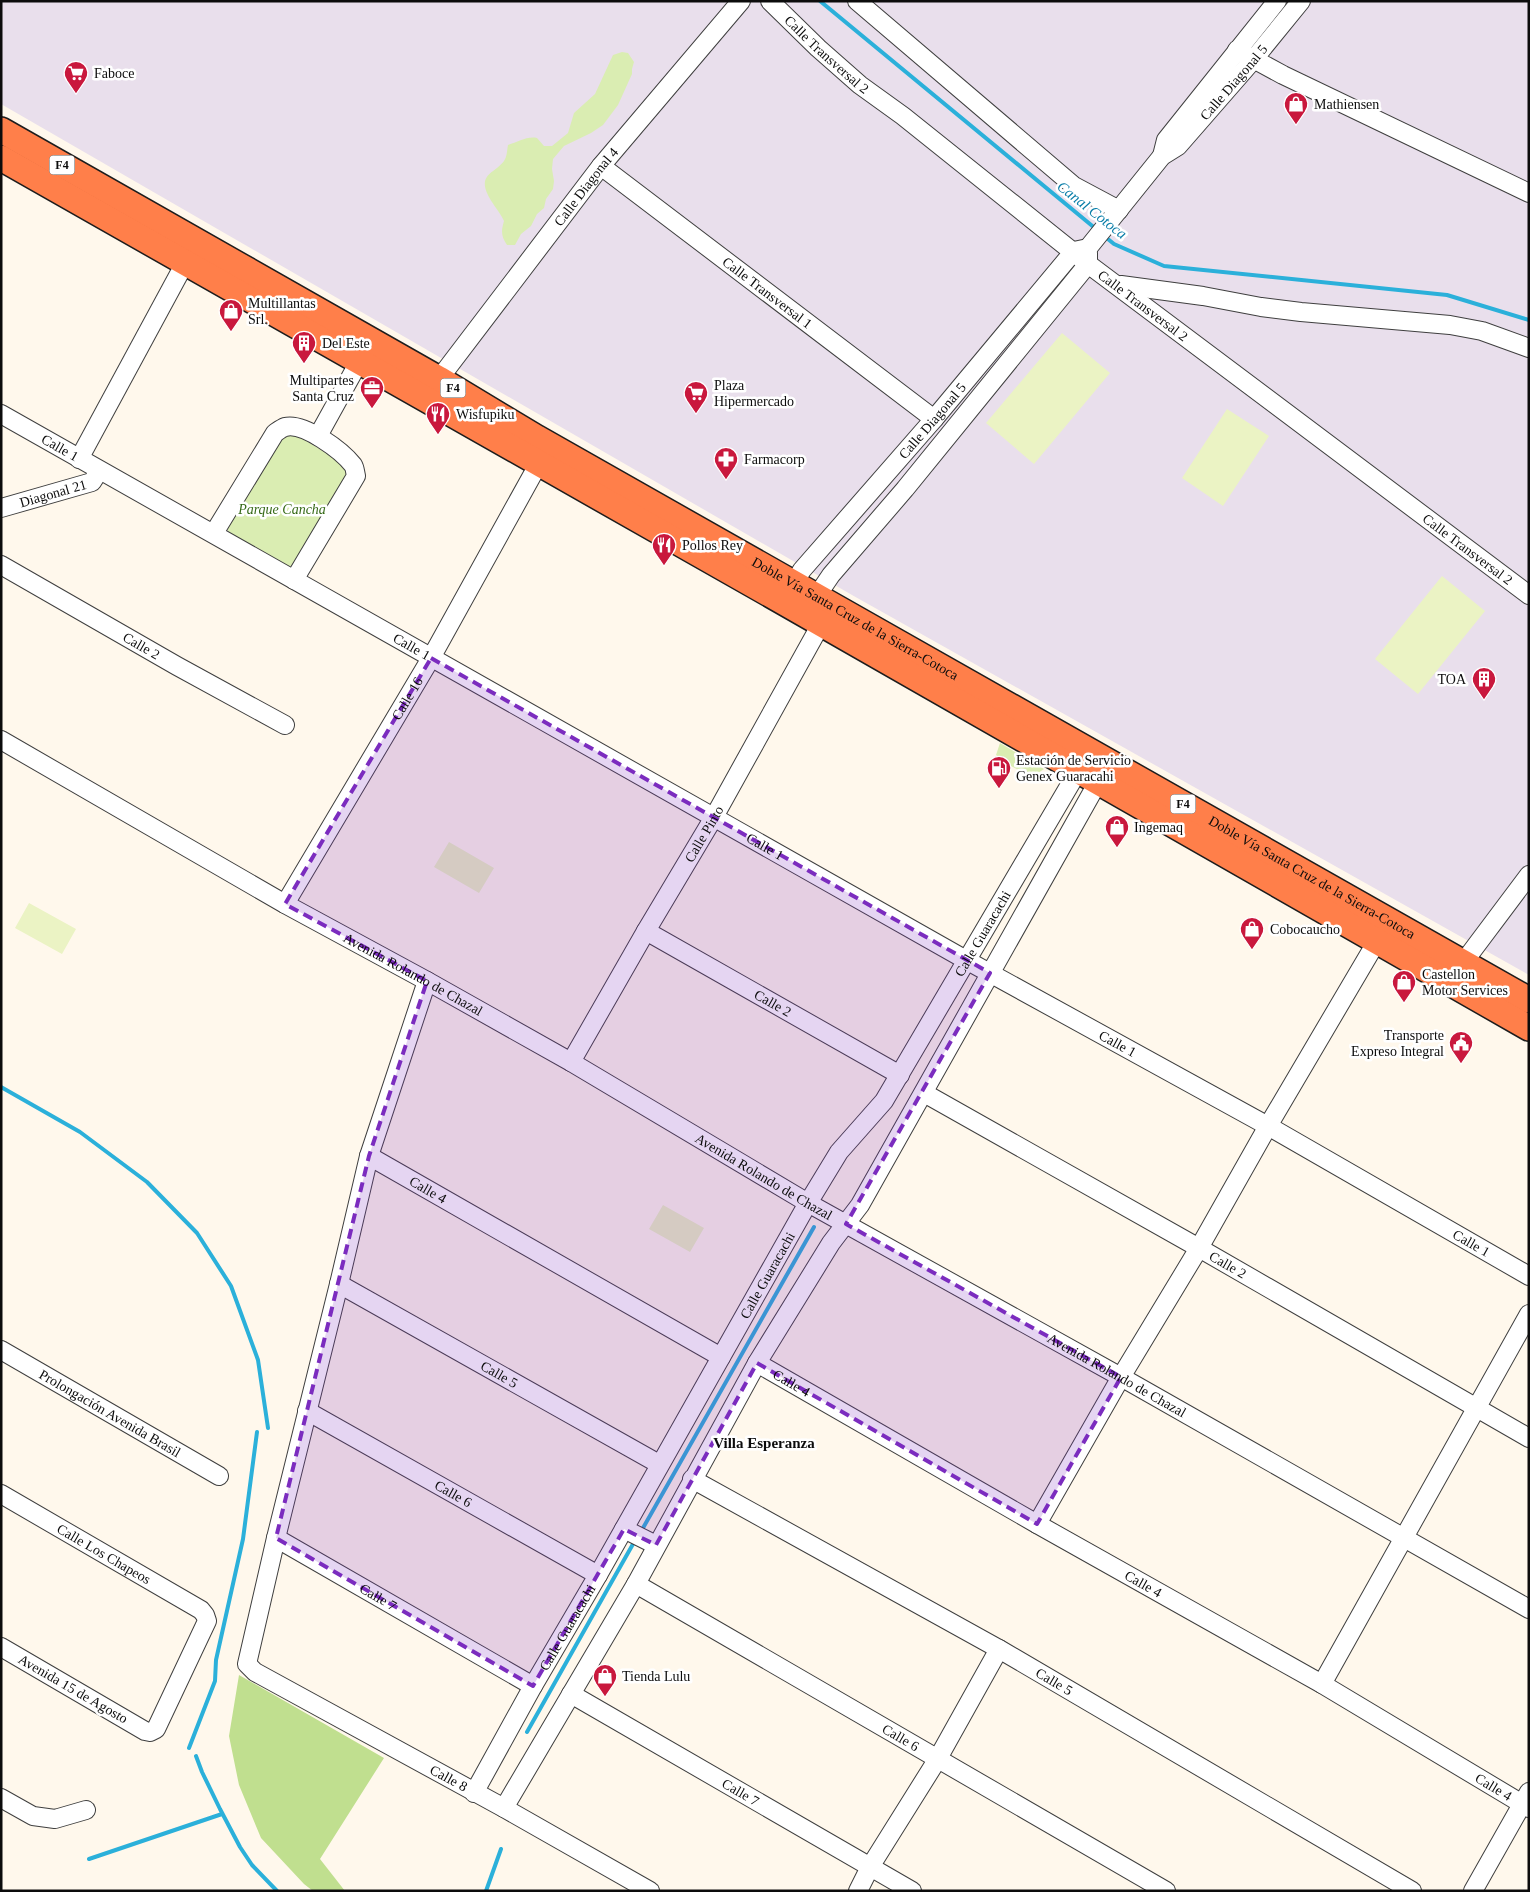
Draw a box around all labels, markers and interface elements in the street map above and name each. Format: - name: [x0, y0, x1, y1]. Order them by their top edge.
- street label: Calle Transversal 2: [782, 12, 872, 96]
- street label: Calle Diagonal 5: [1197, 41, 1270, 123]
- supermarket icon: Faboce: [63, 60, 89, 94]
- place label: Faboce: [94, 66, 134, 81]
- shop icon: Mathiensen: [1283, 91, 1309, 125]
- place label: Mathiensen: [1314, 97, 1379, 112]
- street label: Calle Diagonal 4: [551, 144, 621, 229]
- road number: F4: [50, 156, 74, 174]
- water label: Canal Cotoca: [1054, 178, 1130, 242]
- street label: Calle Transversal 1: [720, 254, 815, 331]
- street label: Calle Transversal 2: [1095, 267, 1191, 344]
- place label: Multillantas Srl.: [248, 296, 316, 327]
- shop icon: Multillantas Srl.: [218, 298, 244, 332]
- building icon: Del Este: [291, 330, 317, 364]
- place label: Del Este: [322, 336, 370, 351]
- place label: Multipartes Santa Cruz: [289, 373, 354, 404]
- office icon: Multipartes Santa Cruz: [359, 375, 385, 409]
- road number: F4: [440, 378, 466, 398]
- place label: Plaza Hipermercado: [714, 378, 794, 409]
- supermarket icon: Plaza Hipermercado: [683, 380, 709, 414]
- street label: Calle Diagonal 5: [895, 380, 969, 462]
- restaurant icon: Wisfupiku: [425, 401, 451, 435]
- place label: Wisfupiku: [456, 407, 515, 422]
- street label: Calle 1: [39, 431, 81, 464]
- pharmacy icon: Farmacorp: [713, 446, 739, 480]
- place label: Farmacorp: [744, 452, 805, 467]
- street label: Diagonal 21: [18, 476, 88, 510]
- park label: Parque Cancha: [237, 502, 326, 517]
- street label: Calle Transversal 2: [1420, 511, 1516, 588]
- restaurant icon: Pollos Rey: [651, 532, 677, 566]
- place label: Pollos Rey: [682, 538, 743, 553]
- street label: Doble Vía Santa Cruz de la Sierra-Cotoca: [749, 554, 962, 683]
- street label: Calle 2: [120, 629, 163, 662]
- street label: Calle 1: [391, 630, 433, 663]
- building icon: TOA: [1471, 666, 1497, 700]
- place label: TOA: [1437, 672, 1467, 687]
- street label: Calle 16: [389, 674, 425, 723]
- place label: Estación de Servicio Genex Guaracahi: [1016, 753, 1131, 784]
- fuel station icon: Estación de Servicio Genex Guaracahi: [986, 755, 1012, 789]
- road number: F4: [1170, 794, 1196, 814]
- street label: Calle Pinto: [681, 803, 726, 865]
- street label: Doble Vía Santa Cruz de la Sierra-Cotoca: [1206, 813, 1419, 942]
- shop icon: Ingemaq: [1104, 814, 1130, 848]
- place label: Ingemaq: [1134, 820, 1183, 835]
- street label: Calle 1: [744, 830, 786, 863]
- street label: Calle Guaracachi: [951, 888, 1014, 979]
- shop icon: Cobocaucho: [1239, 916, 1265, 950]
- place label: Cobocaucho: [1270, 922, 1340, 937]
- street label: Avenida Rolando de Chazal: [341, 930, 485, 1018]
- place label: Castellon Motor Services: [1422, 967, 1508, 998]
- shop icon: Castellon Motor Services: [1391, 969, 1417, 1003]
- street label: Calle 2: [752, 987, 794, 1019]
- street label: Calle 1: [1097, 1027, 1139, 1060]
- place label: Transporte Expreso Integral: [1351, 1028, 1444, 1059]
- public building icon: Transporte Expreso Integral: [1448, 1030, 1474, 1064]
- street label: Avenida Rolando de Chazal: [693, 1130, 835, 1223]
- street label: Calle 4: [407, 1173, 449, 1206]
- street label: Calle 1: [1450, 1226, 1493, 1259]
- street label: Calle Guaracachi: [737, 1229, 798, 1321]
- street label: Calle 2: [1207, 1248, 1249, 1281]
- street label: Avenida Rolando de Chazal: [1045, 1330, 1189, 1420]
- street label: Calle 5: [478, 1358, 521, 1391]
- street label: Prolongación Avenida Brasil: [37, 1366, 184, 1460]
- street label: Calle 4: [771, 1366, 813, 1399]
- district label: Villa Esperanza: [713, 1435, 815, 1451]
- street label: Calle 6: [432, 1477, 474, 1510]
- street label: Calle Los Chapeos: [54, 1521, 153, 1587]
- street label: Calle 4: [1122, 1567, 1165, 1600]
- street label: Calle 7: [357, 1580, 399, 1613]
- street label: Calle Guaracachi: [536, 1582, 598, 1673]
- street label: Avenida 15 de Agosto: [16, 1652, 130, 1726]
- shop icon: Tienda Lulu: [592, 1663, 618, 1697]
- street label: Calle 5: [1033, 1665, 1075, 1698]
- place label: Tienda Lulu: [622, 1669, 690, 1684]
- street label: Calle 6: [880, 1721, 922, 1754]
- street label: Calle 8: [428, 1762, 470, 1794]
- street label: Calle 4: [1473, 1770, 1515, 1804]
- street label: Calle 7: [720, 1776, 762, 1809]

